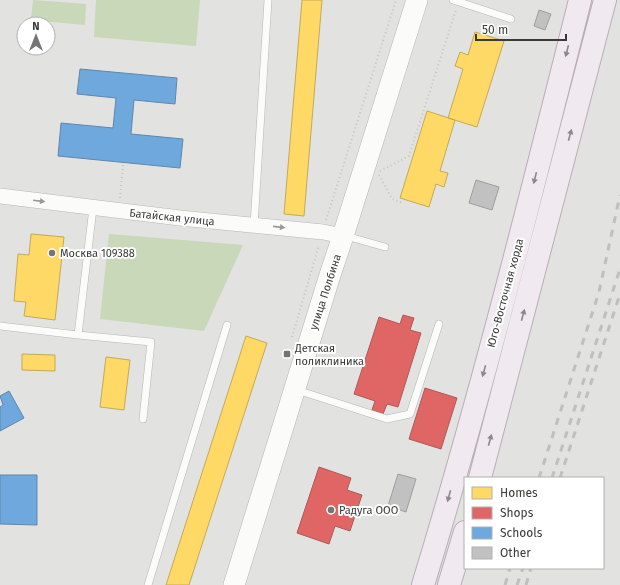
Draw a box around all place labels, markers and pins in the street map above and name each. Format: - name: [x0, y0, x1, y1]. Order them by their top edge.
- place label: Москва 109388: [60, 247, 135, 260]
- marker: Москва 109388: [47, 248, 57, 258]
- place label: Детская поликлиника: [294, 342, 364, 368]
- marker: Детская поликлиника: [282, 349, 292, 359]
- place label: Радуга ООО: [339, 504, 398, 517]
- marker: Радуга ООО: [326, 505, 336, 515]

